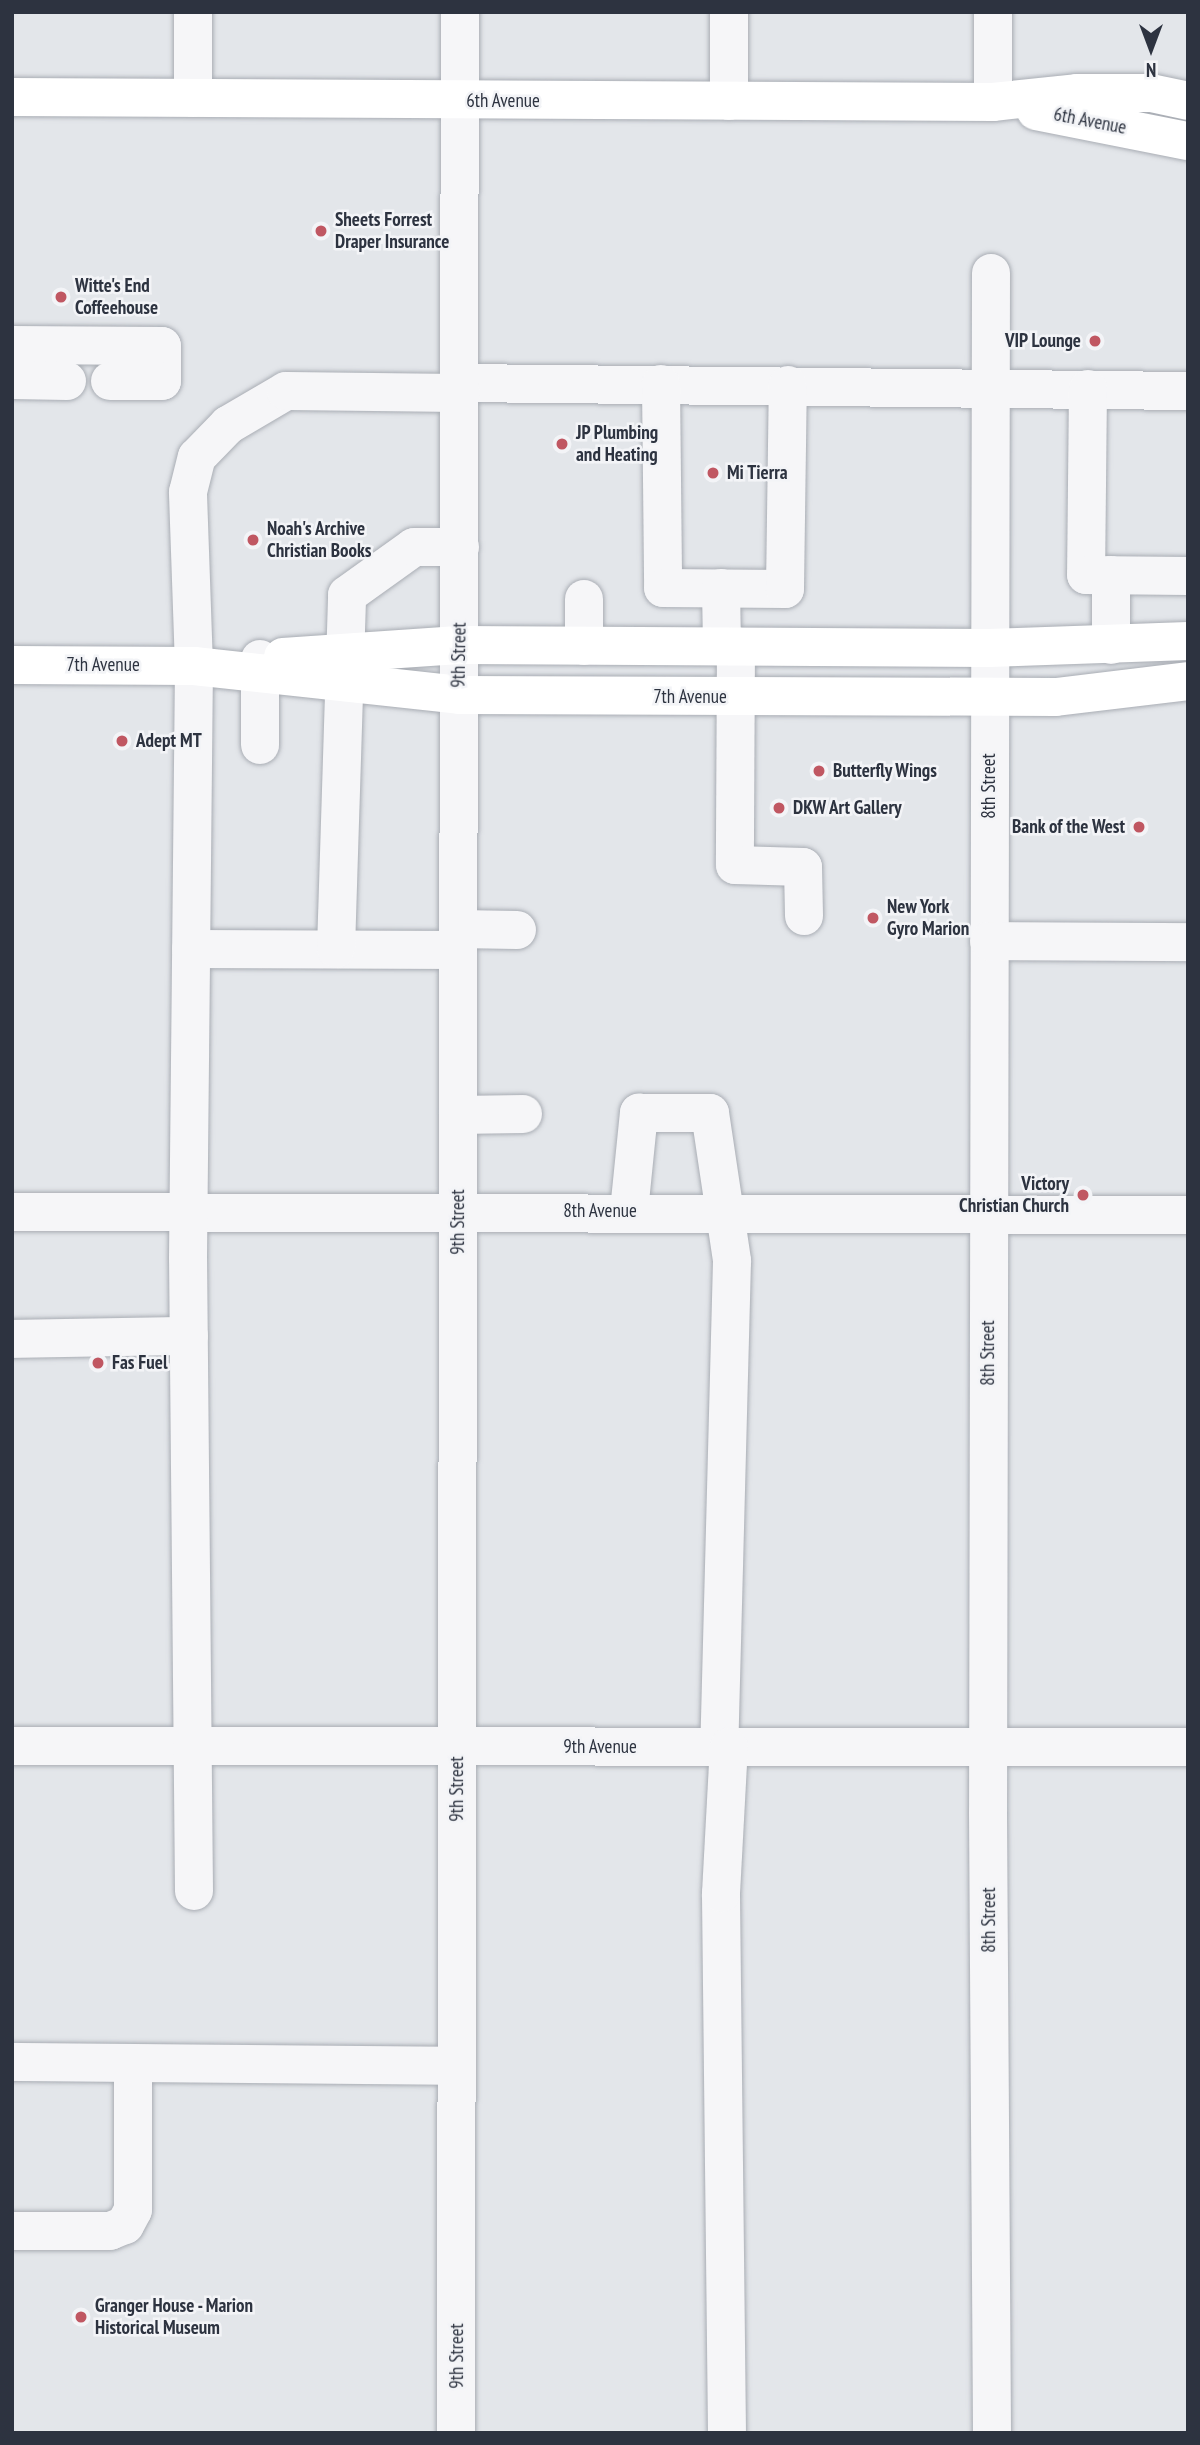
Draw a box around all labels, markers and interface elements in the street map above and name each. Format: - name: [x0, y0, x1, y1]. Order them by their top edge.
- north arrow: [1116, 14, 1186, 84]
- text: N: [1146, 58, 1156, 82]
- street label: 6th Avenue: [466, 90, 540, 112]
- street label: 6th Avenue: [1051, 103, 1129, 139]
- place label: Sheets Forrest Draper Insurance: [335, 209, 449, 253]
- marker: Sheets Forrest Draper Insurance: [313, 223, 329, 239]
- place label: Witte's End Coffeehouse: [75, 275, 158, 319]
- marker: Witte's End Coffeehouse: [53, 289, 69, 305]
- place label: VIP Lounge: [1004, 330, 1081, 352]
- marker: VIP Lounge: [1087, 333, 1103, 349]
- place label: JP Plumbing and Heating: [576, 422, 659, 466]
- marker: JP Plumbing and Heating: [554, 436, 570, 452]
- place label: Mi Tierra: [727, 462, 788, 484]
- marker: Mi Tierra: [705, 465, 721, 481]
- place label: Noah's Archive Christian Books: [267, 518, 371, 562]
- marker: Noah's Archive Christian Books: [245, 532, 261, 548]
- street label: 9th Street: [447, 622, 471, 688]
- street label: 7th Avenue: [66, 654, 140, 676]
- street label: 7th Avenue: [653, 686, 727, 708]
- place label: Adept MT: [136, 730, 202, 752]
- marker: Adept MT: [114, 733, 130, 749]
- street label: 8th Street: [978, 753, 1000, 819]
- place label: Butterfly Wings: [833, 760, 938, 782]
- marker: Butterfly Wings: [811, 763, 827, 779]
- place label: DKW Art Gallery: [793, 797, 903, 819]
- marker: DKW Art Gallery: [771, 800, 787, 816]
- place label: Bank of the West: [1011, 816, 1125, 838]
- marker: Bank of the West: [1131, 819, 1147, 835]
- place label: New York Gyro Marion: [887, 896, 969, 940]
- marker: New York Gyro Marion: [865, 910, 881, 926]
- place label: Victory Christian Church: [959, 1173, 1069, 1217]
- marker: Victory Christian Church: [1075, 1187, 1091, 1203]
- street label: 9th Street: [447, 1189, 469, 1255]
- street label: 8th Avenue: [563, 1200, 637, 1222]
- street label: 8th Street: [977, 1320, 999, 1386]
- place label: Fas Fuel: [112, 1352, 168, 1374]
- marker: Fas Fuel: [90, 1355, 106, 1371]
- street label: 9th Avenue: [563, 1736, 637, 1758]
- street label: 9th Street: [446, 1756, 468, 1822]
- street label: 8th Street: [978, 1887, 1000, 1953]
- place label: Granger House - Marion Historical Museum: [95, 2295, 255, 2339]
- marker: Granger House - Marion Historical Museum: [73, 2309, 89, 2325]
- street label: 9th Street: [446, 2323, 468, 2389]

